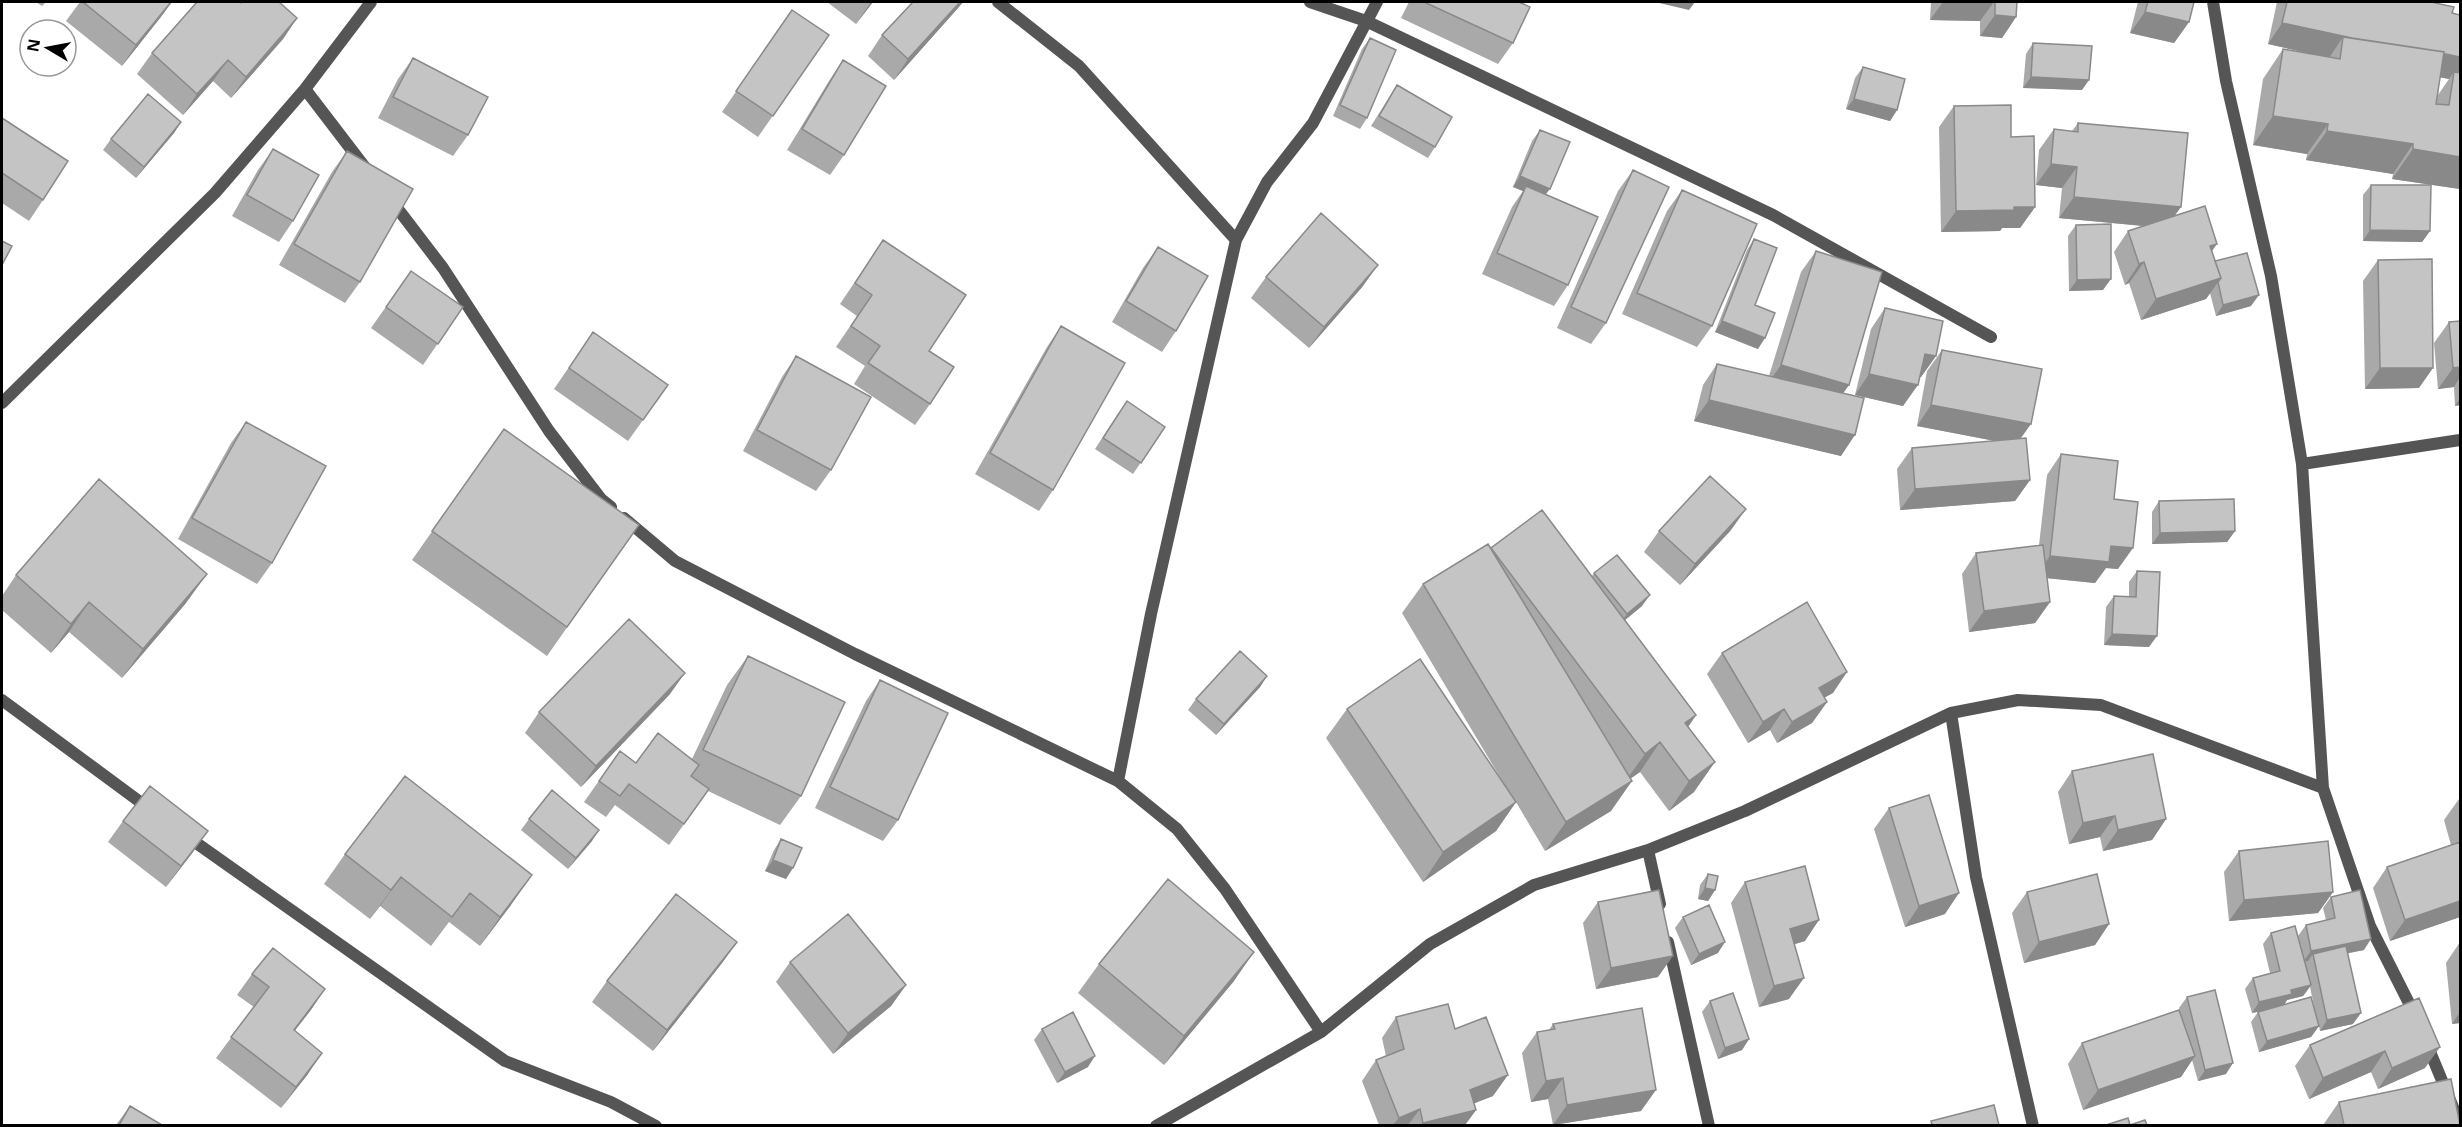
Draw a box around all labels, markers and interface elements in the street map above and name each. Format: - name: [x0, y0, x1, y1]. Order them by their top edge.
- north arrow: [18, 18, 78, 78]
- text: N: [21, 37, 45, 54]

